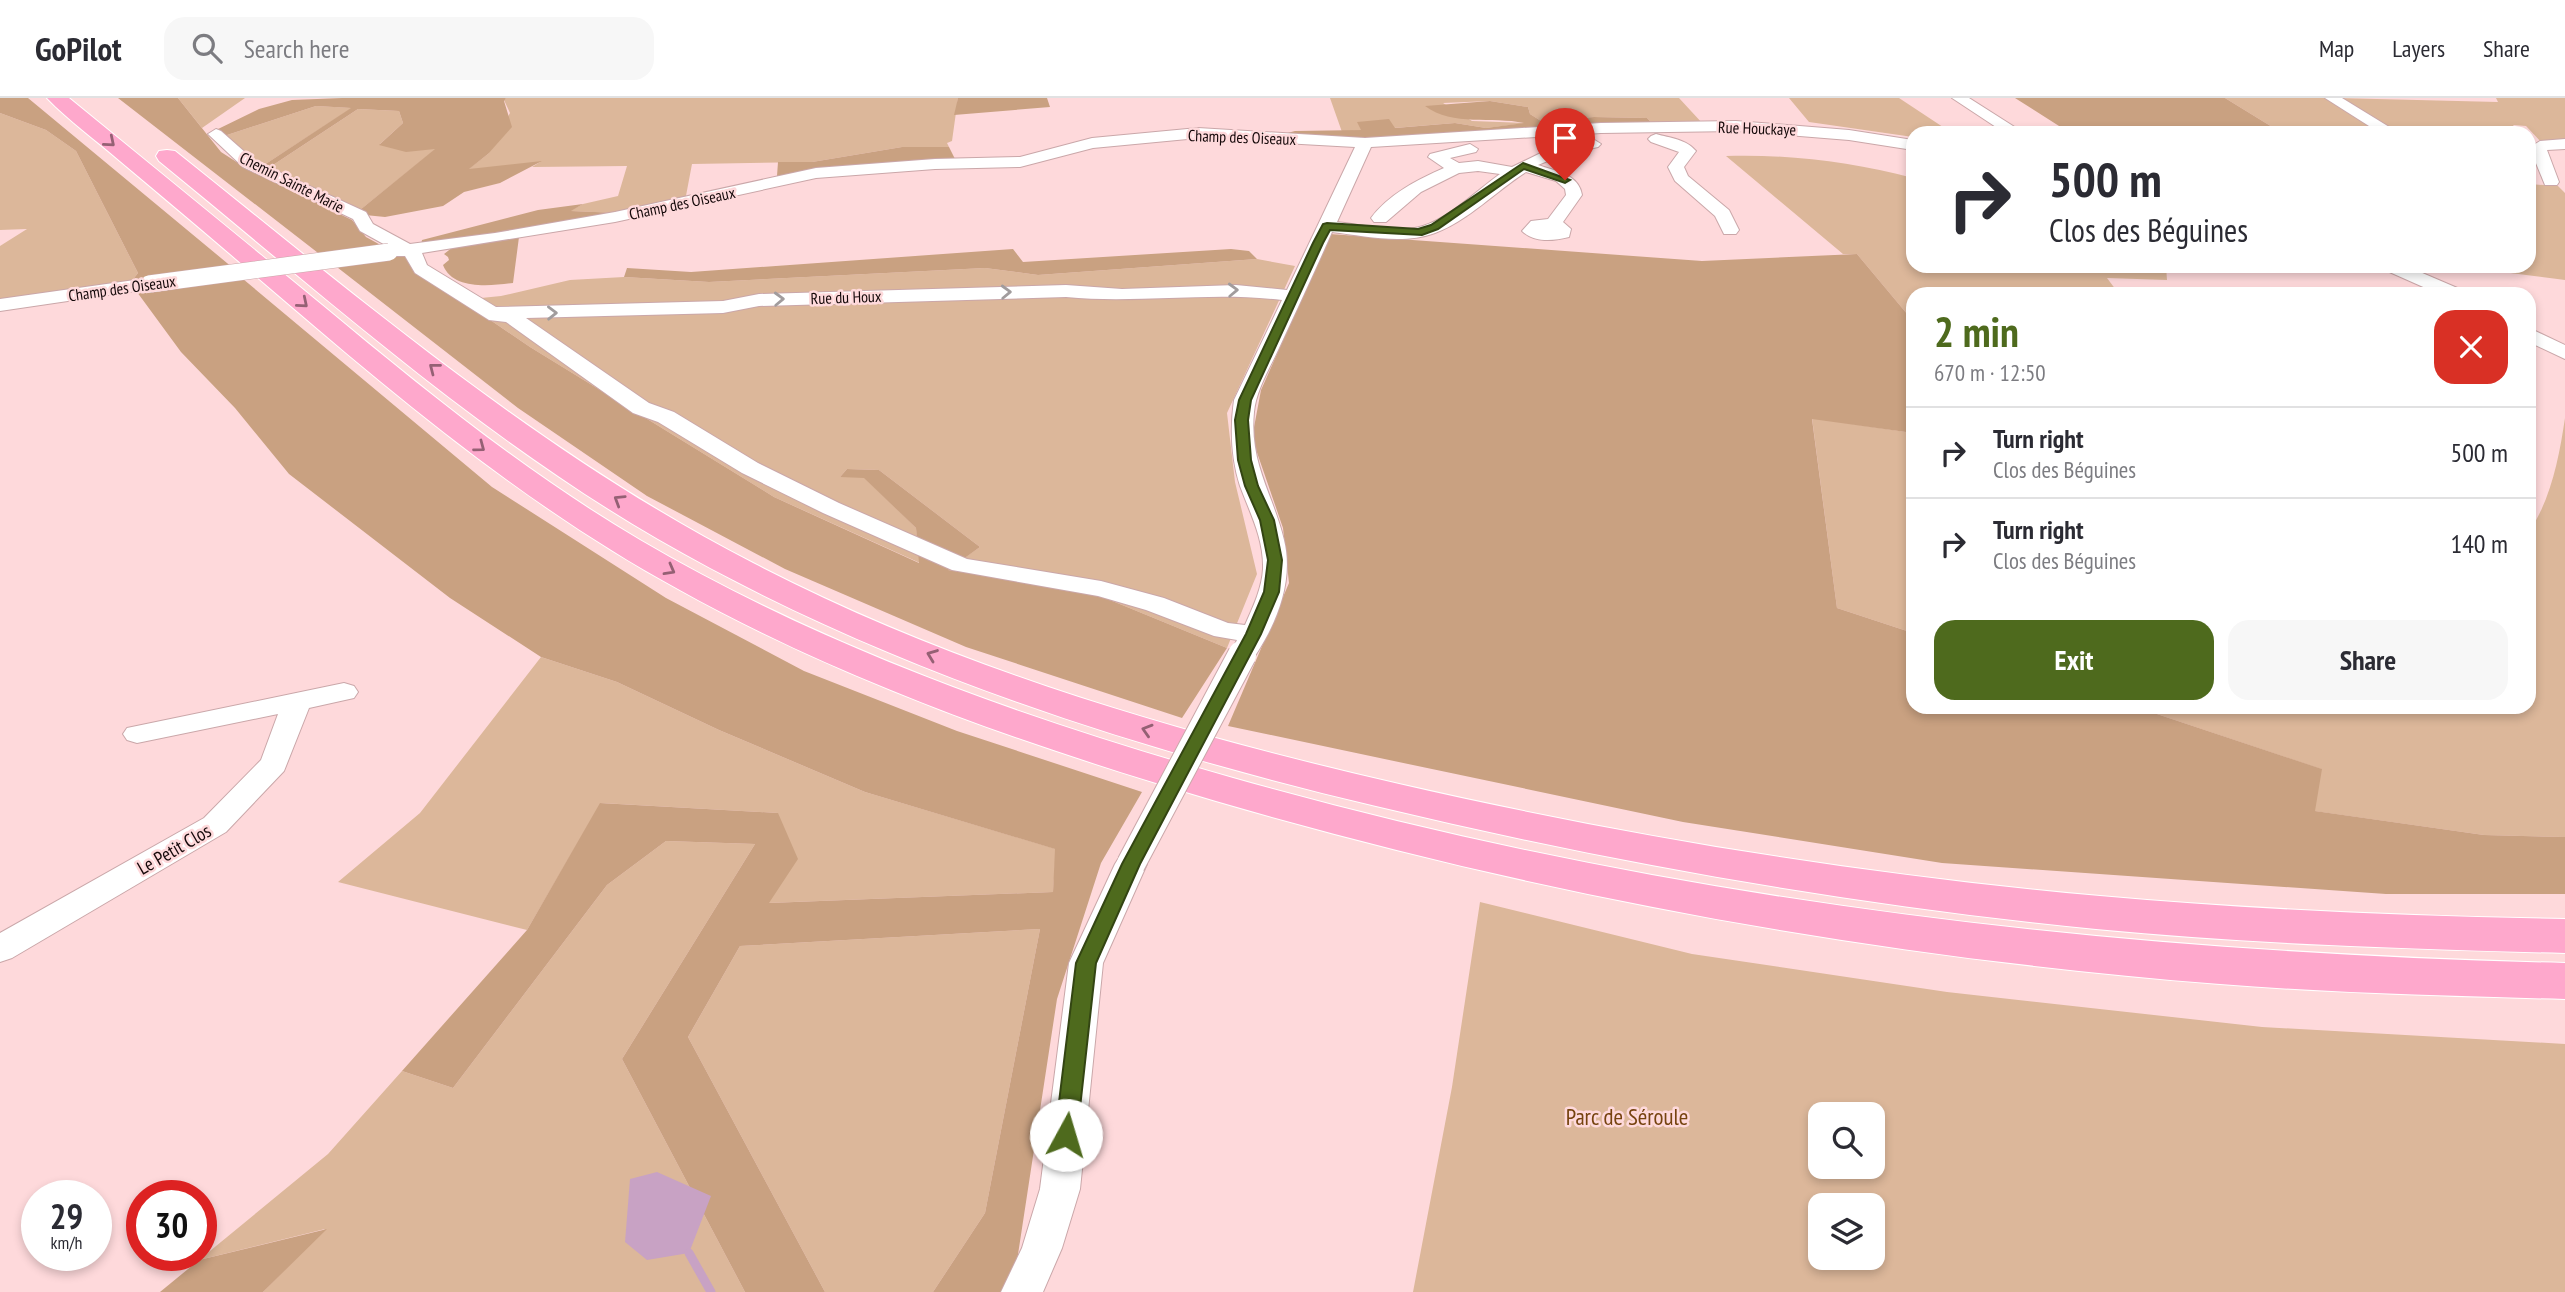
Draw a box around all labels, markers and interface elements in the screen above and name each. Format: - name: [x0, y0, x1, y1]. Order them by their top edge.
- search box: [164, 17, 654, 80]
- text: GoPilot: [35, 27, 122, 70]
- icon: search: [188, 29, 226, 67]
- text: Search here: [244, 32, 349, 65]
- text: Map: [2319, 33, 2354, 64]
- text: Layers: [2392, 33, 2445, 64]
- text: Share: [2483, 33, 2530, 64]
- pin: [1535, 108, 1595, 180]
- street label: Rue Houckaye: [1718, 117, 1796, 139]
- icon: arrive: [1546, 119, 1584, 157]
- street label: Champ des Oiseaux: [1188, 125, 1297, 149]
- one-way arrow: [102, 133, 114, 146]
- street label: Chemin Sainte Marie: [237, 147, 347, 217]
- text: 500 m: [2049, 147, 2162, 211]
- icon: right: [1934, 154, 2025, 245]
- street label: Champ des Oiseaux: [627, 182, 737, 224]
- text: Clos des Béguines: [2049, 209, 2248, 251]
- street label: Champ des Oiseaux: [67, 271, 177, 305]
- one-way arrow: [1228, 282, 1239, 298]
- one-way arrow: [1001, 285, 1012, 300]
- street label: Rue du Houx: [810, 286, 882, 308]
- one-way arrow: [773, 292, 784, 307]
- one-way arrow: [295, 295, 308, 307]
- text: 2 min: [1934, 304, 2019, 359]
- one-way arrow: [547, 305, 558, 321]
- button: close: [2434, 310, 2508, 384]
- text: 670 m · 12:50: [1934, 358, 2046, 387]
- one-way arrow: [429, 364, 442, 376]
- text: Turn right: [1993, 422, 2084, 455]
- icon: right: [1934, 434, 1972, 472]
- text: 500 m: [2450, 436, 2508, 469]
- one-way arrow: [472, 438, 485, 451]
- text: Clos des Béguines: [1993, 455, 2136, 484]
- one-way arrow: [614, 495, 627, 508]
- text: Turn right: [1993, 513, 2084, 546]
- icon: right: [1934, 525, 1972, 563]
- text: 140 m: [2450, 527, 2508, 560]
- text: Clos des Béguines: [1993, 546, 2136, 575]
- one-way arrow: [663, 562, 676, 575]
- button: Exit: [1934, 620, 2214, 700]
- button: Share: [2228, 620, 2508, 700]
- one-way arrow: [927, 650, 939, 664]
- one-way arrow: [1141, 724, 1153, 738]
- street label: Le Petit Clos: [133, 818, 215, 880]
- position arrow: [1029, 1098, 1103, 1172]
- park label: Parc de Séroule: [1566, 1102, 1688, 1131]
- map controls: [1808, 1102, 1885, 1270]
- button: search: [1808, 1102, 1885, 1179]
- speed limit sign: 30: [126, 1180, 217, 1271]
- text: 29: [50, 1193, 83, 1239]
- button: layers: [1808, 1193, 1885, 1270]
- text: km/h: [51, 1231, 82, 1254]

